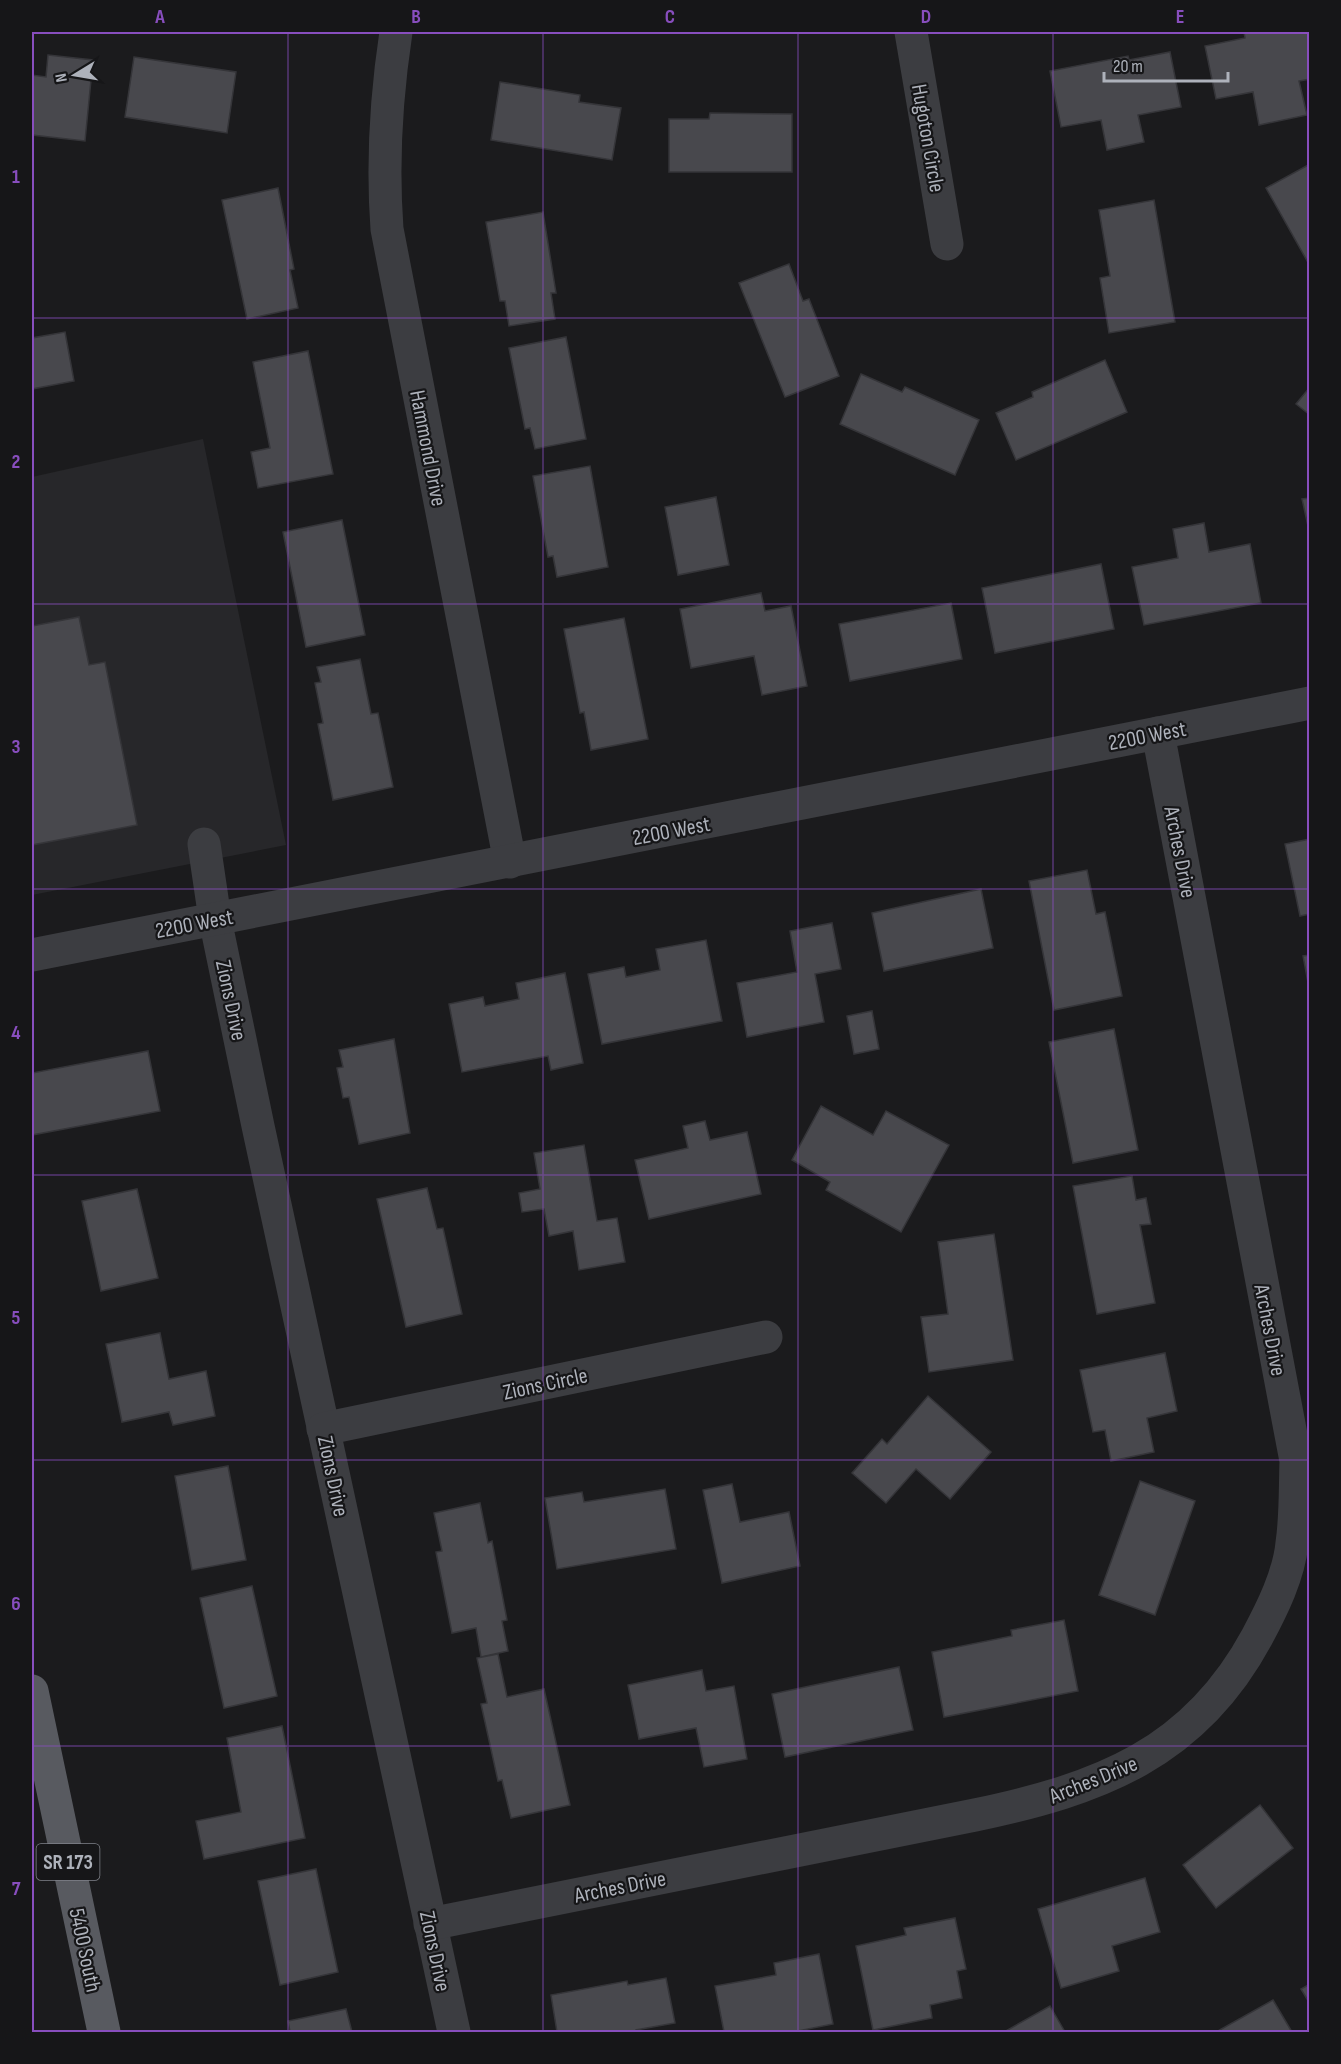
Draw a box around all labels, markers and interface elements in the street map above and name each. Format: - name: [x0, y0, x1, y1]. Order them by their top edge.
- text: A: [154, 5, 165, 29]
- text: B: [411, 5, 421, 29]
- text: C: [665, 5, 675, 29]
- text: D: [921, 5, 931, 29]
- text: E: [1176, 5, 1184, 29]
- north arrow: [45, 45, 105, 105]
- scale bar: [1104, 45, 1228, 83]
- text: 20 m: [1113, 56, 1143, 77]
- text: N: [52, 72, 72, 84]
- street label: Hugoton Circle: [905, 82, 950, 194]
- text: 1: [12, 165, 20, 189]
- street label: Hammond Drive: [403, 388, 452, 509]
- text: 2: [12, 450, 20, 474]
- street label: 2200 West: [1106, 716, 1189, 757]
- text: 3: [12, 735, 21, 759]
- street label: Arches Drive: [1157, 803, 1202, 900]
- street label: 2200 West: [630, 811, 713, 852]
- street label: 2200 West: [153, 904, 236, 945]
- street label: Zions Drive: [209, 958, 252, 1043]
- text: 4: [11, 1021, 21, 1045]
- street label: Arches Drive: [1247, 1281, 1292, 1378]
- text: 5: [12, 1306, 21, 1330]
- street label: Zions Circle: [501, 1362, 590, 1407]
- street label: Zions Drive: [311, 1434, 354, 1519]
- text: 6: [11, 1592, 21, 1616]
- street label: Arches Drive: [1045, 1751, 1142, 1811]
- road number: SR 173: [36, 1844, 100, 1880]
- street label: Arches Drive: [571, 1865, 668, 1910]
- text: 7: [12, 1877, 21, 1901]
- street label: 5400 South: [62, 1906, 107, 1995]
- street label: Zions Drive: [413, 1909, 456, 1994]

